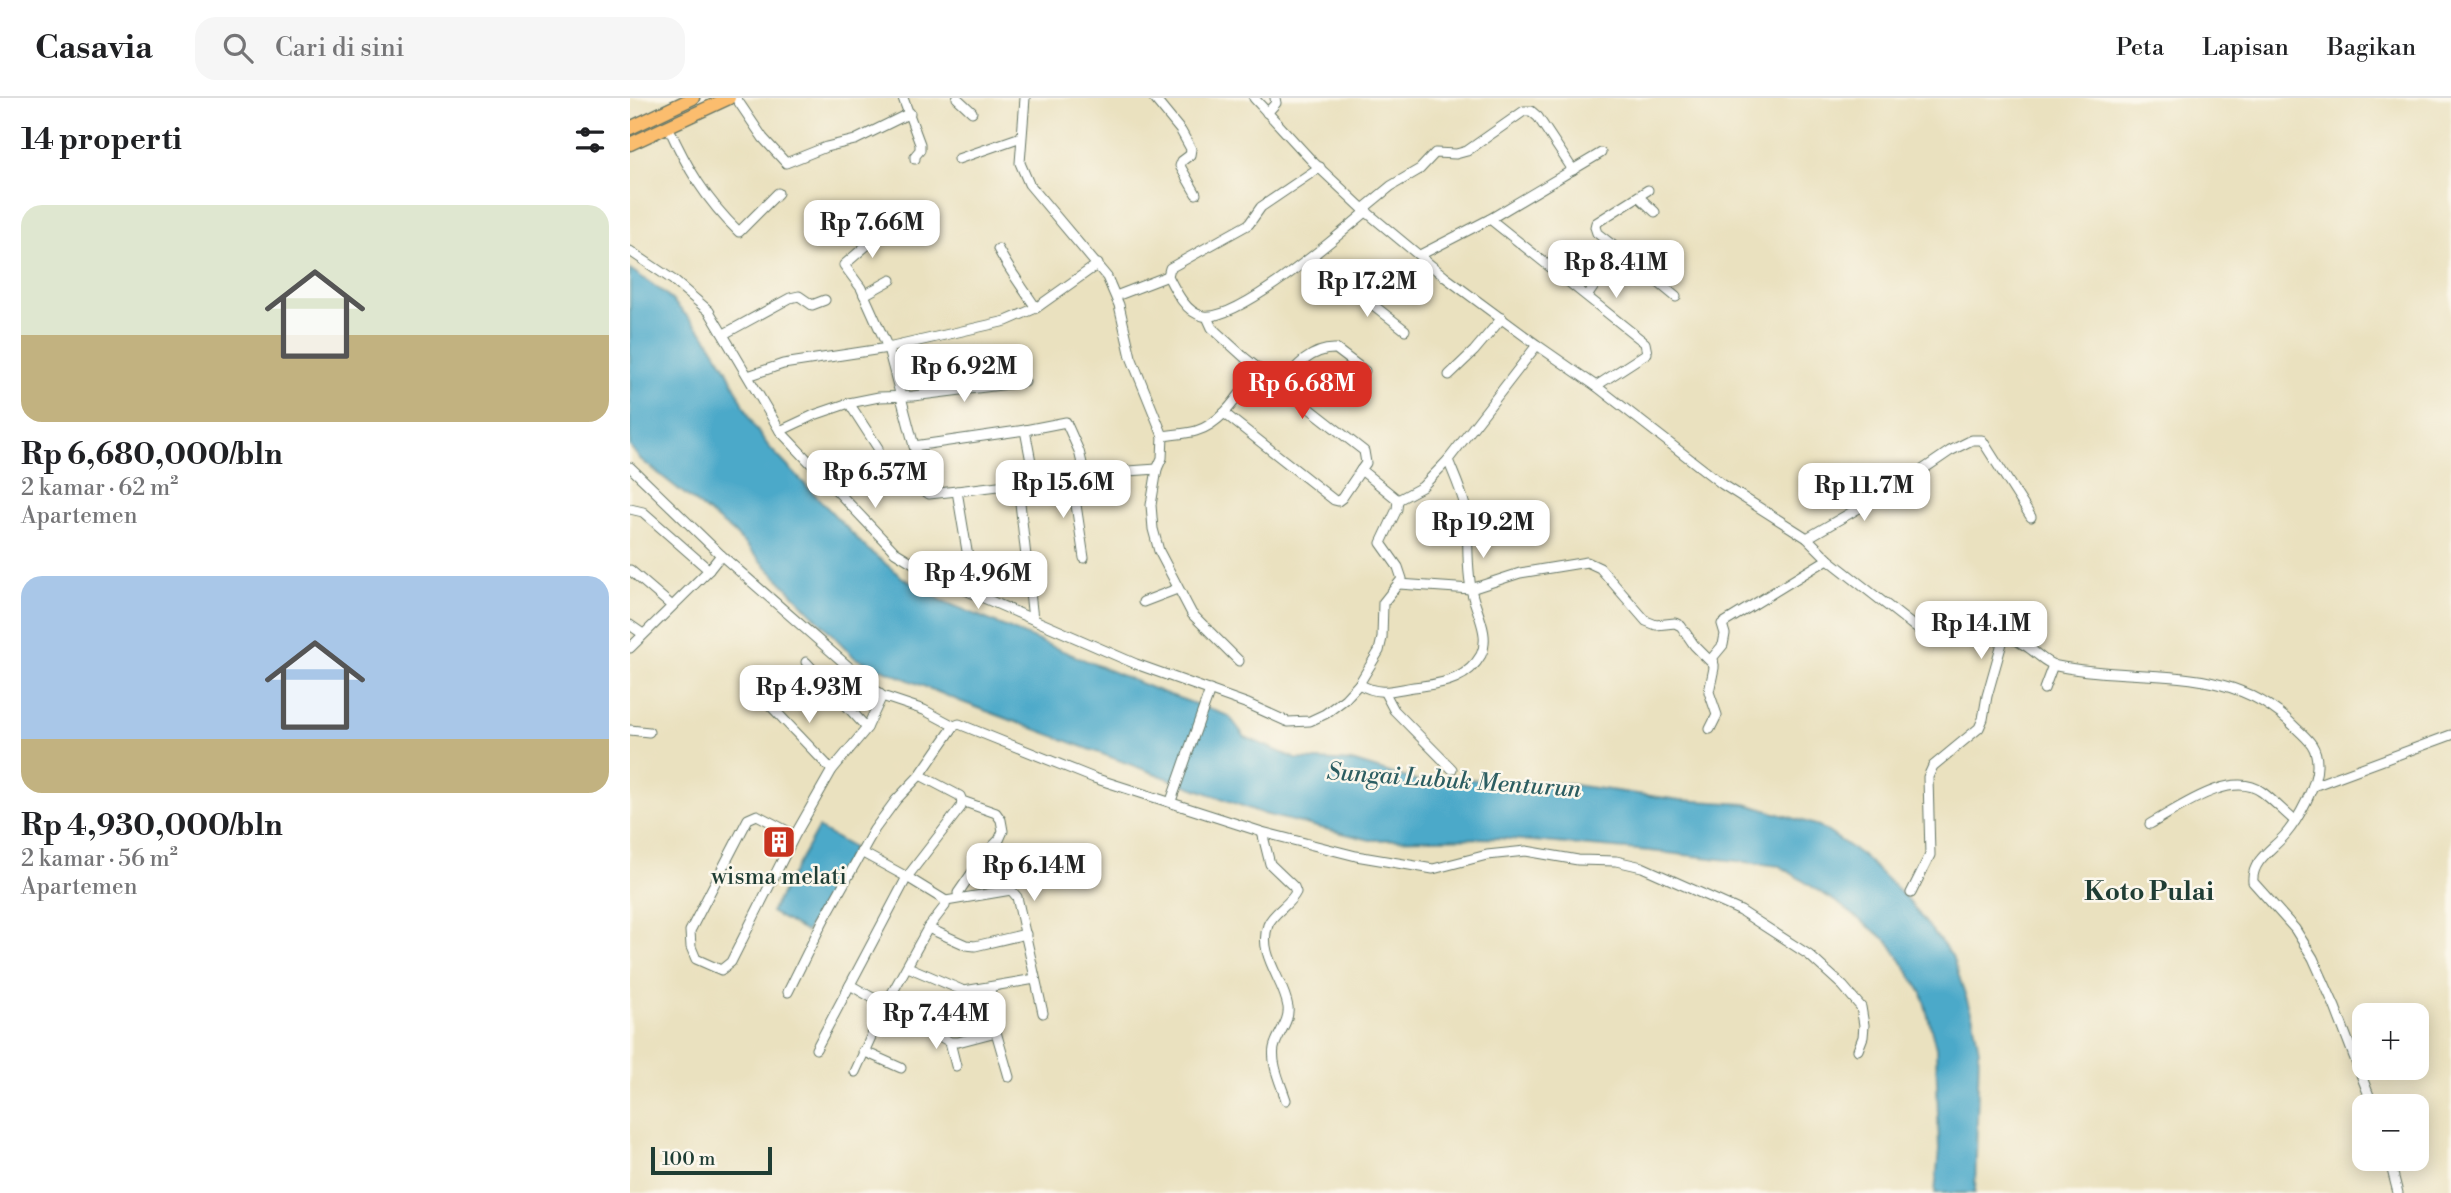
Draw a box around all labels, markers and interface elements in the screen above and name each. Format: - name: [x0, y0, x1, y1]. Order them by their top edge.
- search box: [195, 17, 685, 80]
- text: Casavia: [35, 28, 153, 69]
- icon: search: [219, 29, 257, 67]
- text: Cari di sini: [275, 32, 404, 64]
- text: Peta: [2116, 33, 2164, 63]
- text: Lapisan: [2202, 33, 2289, 63]
- text: Bagikan: [2327, 33, 2416, 63]
- text: 14 properti: [21, 121, 182, 159]
- icon: filters: [571, 121, 609, 159]
- pin: Rp 7.66M: [800, 200, 944, 260]
- text: Rp 7.66M: [820, 209, 924, 237]
- pin: Rp 8.41M: [1544, 240, 1688, 300]
- text: Rp 8.41M: [1564, 249, 1668, 277]
- icon: home: [252, 251, 378, 377]
- pin: Rp 17.2M: [1295, 260, 1439, 319]
- text: Rp 17.2M: [1317, 268, 1417, 296]
- pin: Rp 6.92M: [892, 344, 1036, 404]
- text: Rp 6.92M: [911, 353, 1017, 381]
- pin: Rp 6.68M: [1230, 362, 1374, 421]
- text: Rp 6.68M: [1249, 370, 1355, 398]
- text: Rp 6,680,000/bln: [21, 436, 283, 474]
- pin: Rp 6.57M: [803, 450, 947, 510]
- text: Rp 6.57M: [823, 459, 927, 487]
- pin: Rp 15.6M: [991, 460, 1135, 520]
- pin: Rp 11.7M: [1792, 464, 1936, 523]
- text: Rp 15.6M: [1012, 469, 1114, 497]
- text: Rp 11.7M: [1814, 472, 1914, 500]
- text: 2 kamar · 62 m²: [21, 474, 178, 502]
- pin: Rp 19.2M: [1411, 500, 1555, 560]
- text: Apartemen: [21, 502, 137, 530]
- text: Rp 19.2M: [1432, 509, 1534, 537]
- pin: Rp 4.96M: [906, 552, 1050, 611]
- text: Rp 4.96M: [924, 560, 1032, 588]
- pin: Rp 14.1M: [1909, 602, 2053, 661]
- text: Rp 14.1M: [1931, 610, 2031, 638]
- icon: home: [252, 622, 378, 748]
- pin: Rp 4.93M: [737, 666, 881, 725]
- text: Rp 4.93M: [756, 674, 862, 702]
- water label: Sungai Lubuk Menturun: [1326, 757, 1583, 805]
- text: Rp 4,930,000/bln: [21, 807, 283, 845]
- building icon: wisma melati: [760, 823, 798, 861]
- pin: Rp 6.14M: [962, 844, 1106, 903]
- text: 2 kamar · 56 m²: [21, 845, 178, 873]
- text: Rp 6.14M: [982, 852, 1086, 880]
- place label: wisma melati: [710, 863, 847, 891]
- text: Apartemen: [21, 873, 137, 901]
- district label: Koto Pulai: [2084, 876, 2214, 908]
- pin: Rp 7.44M: [864, 992, 1008, 1051]
- text: Rp 7.44M: [883, 1000, 989, 1028]
- map controls: [2352, 1003, 2429, 1171]
- button: +: [2352, 1003, 2429, 1080]
- button: −: [2352, 1094, 2429, 1171]
- scale bar: [651, 1144, 772, 1176]
- text: 100 m: [662, 1147, 715, 1171]

